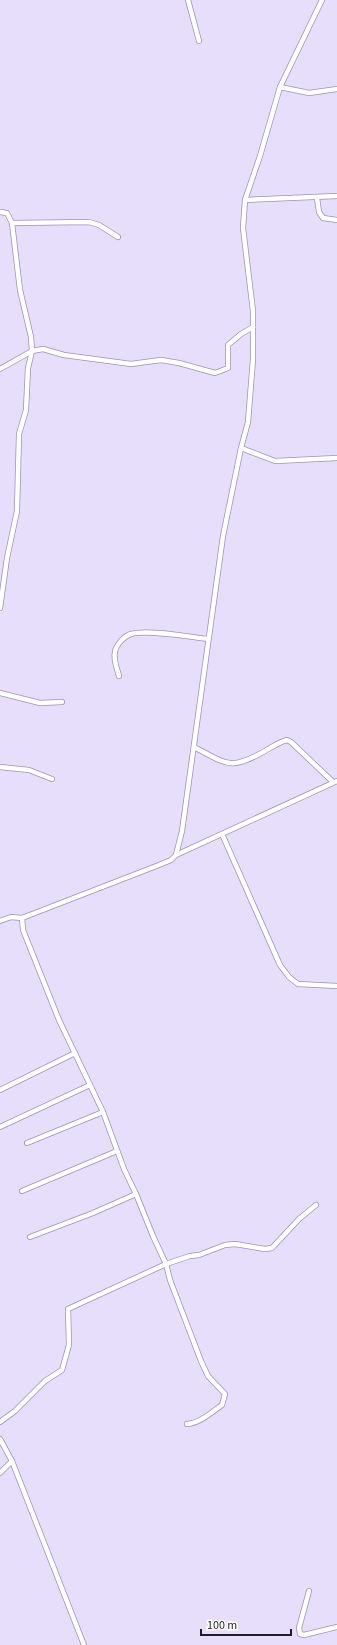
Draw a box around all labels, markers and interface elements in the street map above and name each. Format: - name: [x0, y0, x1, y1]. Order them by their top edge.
- scale bar: [201, 1611, 291, 1637]
- text: 100 m: [207, 1617, 237, 1634]

